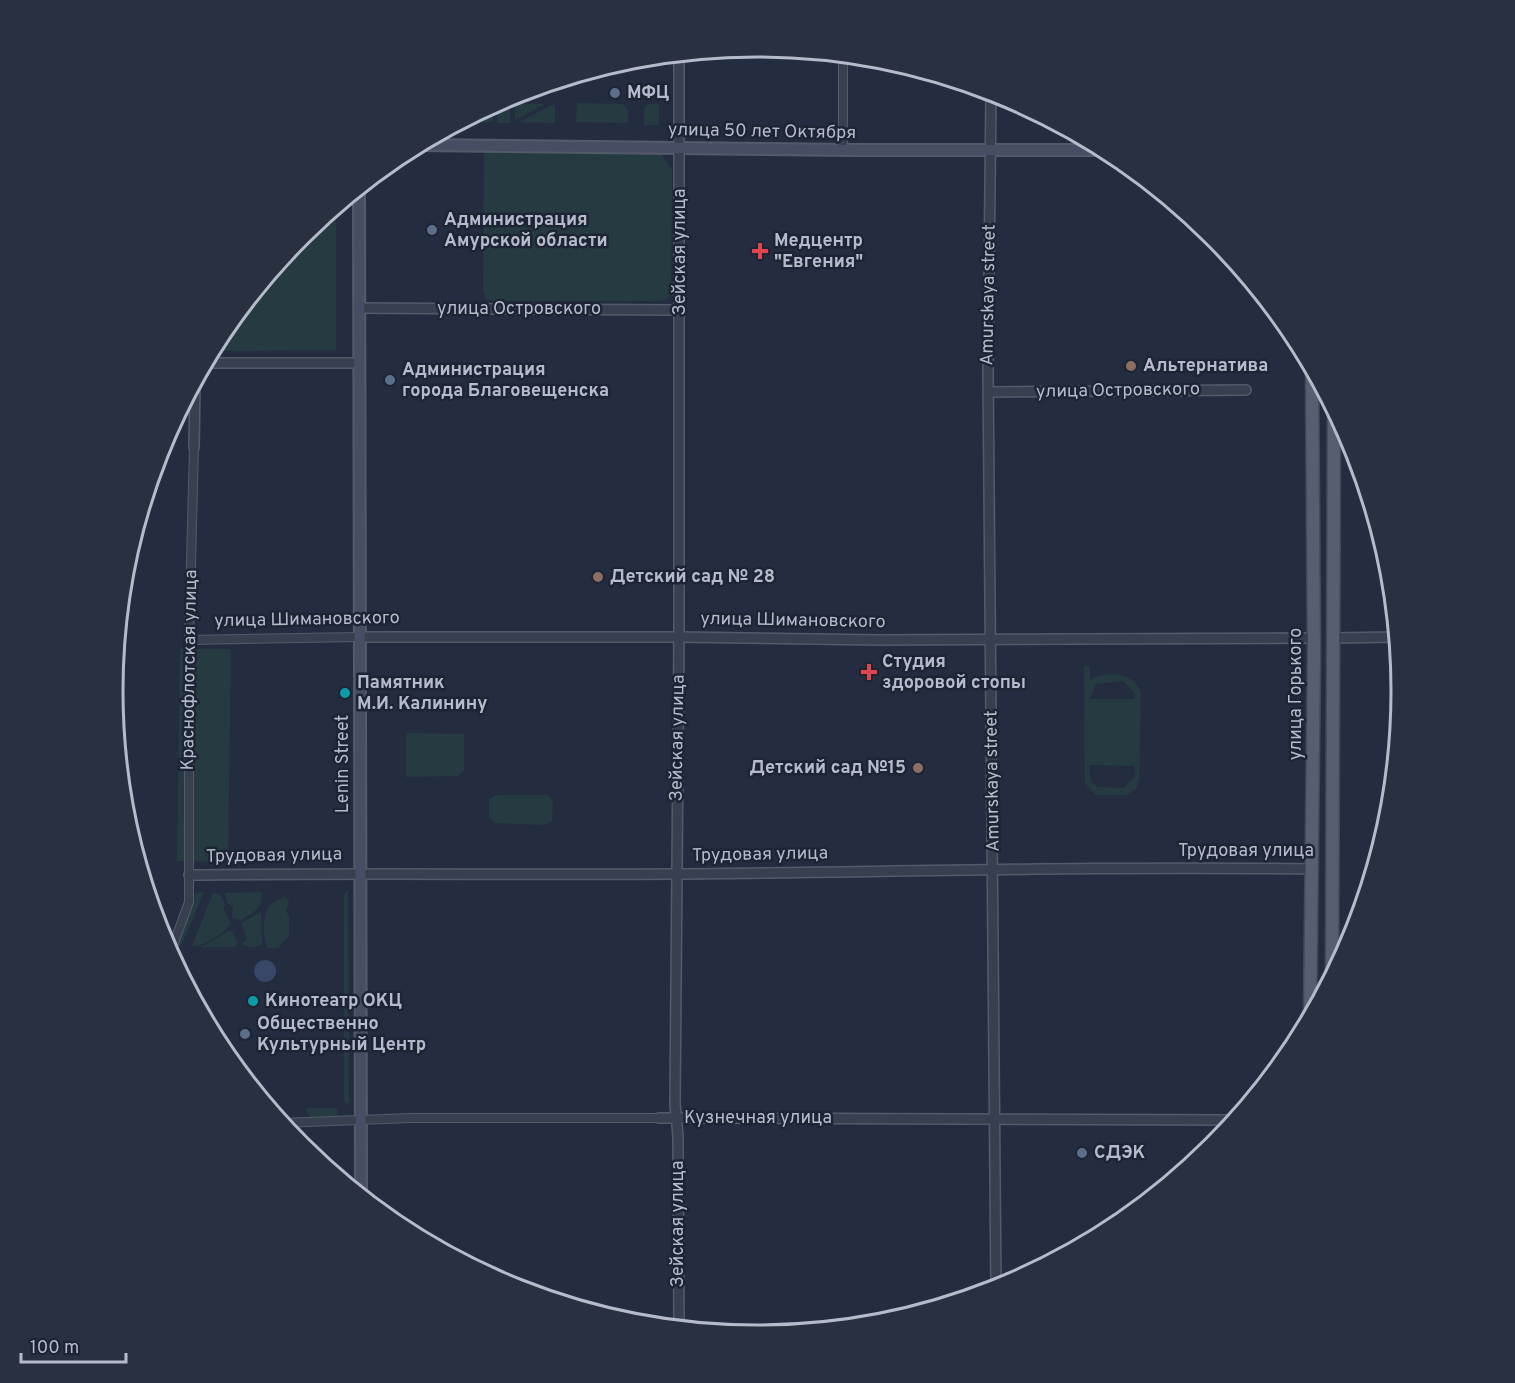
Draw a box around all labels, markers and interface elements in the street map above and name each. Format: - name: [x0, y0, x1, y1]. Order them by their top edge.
- place label: МФЦ: [627, 82, 669, 105]
- marker: МФЦ: [608, 86, 622, 100]
- street label: улица 50 лет Октября: [668, 119, 856, 145]
- street label: Зейская улица: [669, 189, 692, 315]
- place label: Администрация Амурской области: [444, 209, 608, 253]
- marker: Администрация Амурской области: [425, 223, 439, 237]
- street label: Amurskaya street: [976, 224, 1002, 366]
- place label: Медцентр "Евгения": [774, 230, 863, 274]
- marker: Медцентр "Евгения": [751, 242, 769, 260]
- street label: улица Островского: [437, 298, 601, 321]
- place label: Альтернатива: [1143, 355, 1268, 378]
- place label: Администрация города Благовещенска: [402, 359, 609, 403]
- marker: Альтернатива: [1124, 359, 1138, 373]
- marker: Администрация города Благовещенска: [383, 373, 397, 387]
- street label: улица Островского: [1036, 378, 1200, 404]
- place label: Детский сад № 28: [610, 566, 775, 589]
- street label: Краснофлотская улица: [177, 569, 203, 771]
- marker: Детский сад № 28: [591, 570, 605, 584]
- street label: улица Шимановского: [214, 607, 400, 633]
- street label: улица Шимановского: [700, 608, 886, 634]
- street label: улица Горького: [1285, 628, 1308, 760]
- place label: Студия здоровой стопы: [882, 651, 1026, 695]
- marker: Студия здоровой стопы: [860, 663, 878, 681]
- place label: Памятник М.И. Калинину: [357, 672, 487, 716]
- street label: Зейская улица: [665, 674, 691, 802]
- marker: Памятник М.И. Калинину: [338, 686, 352, 700]
- street label: Amurskaya street: [980, 710, 1006, 852]
- street label: Lenin Street: [332, 715, 355, 813]
- place label: Детский сад №15: [750, 757, 906, 780]
- marker: Детский сад №15: [911, 761, 925, 775]
- street label: Трудовая улица: [1178, 840, 1314, 863]
- street label: Трудовая улица: [692, 842, 828, 868]
- street label: Трудовая улица: [206, 843, 342, 869]
- place label: Кинотеатр ОКЦ: [265, 990, 402, 1013]
- marker: Кинотеатр ОКЦ: [246, 994, 260, 1008]
- place label: Общественно Культурный Центр: [257, 1013, 426, 1057]
- marker: Общественно Культурный Центр: [238, 1027, 252, 1041]
- street label: Кузнечная улица: [684, 1107, 832, 1130]
- place label: СДЭК: [1094, 1142, 1146, 1165]
- marker: СДЭК: [1075, 1146, 1089, 1160]
- street label: Зейская улица: [667, 1161, 690, 1287]
- scale bar: [21, 1326, 126, 1364]
- text: 100 m: [30, 1337, 79, 1360]

